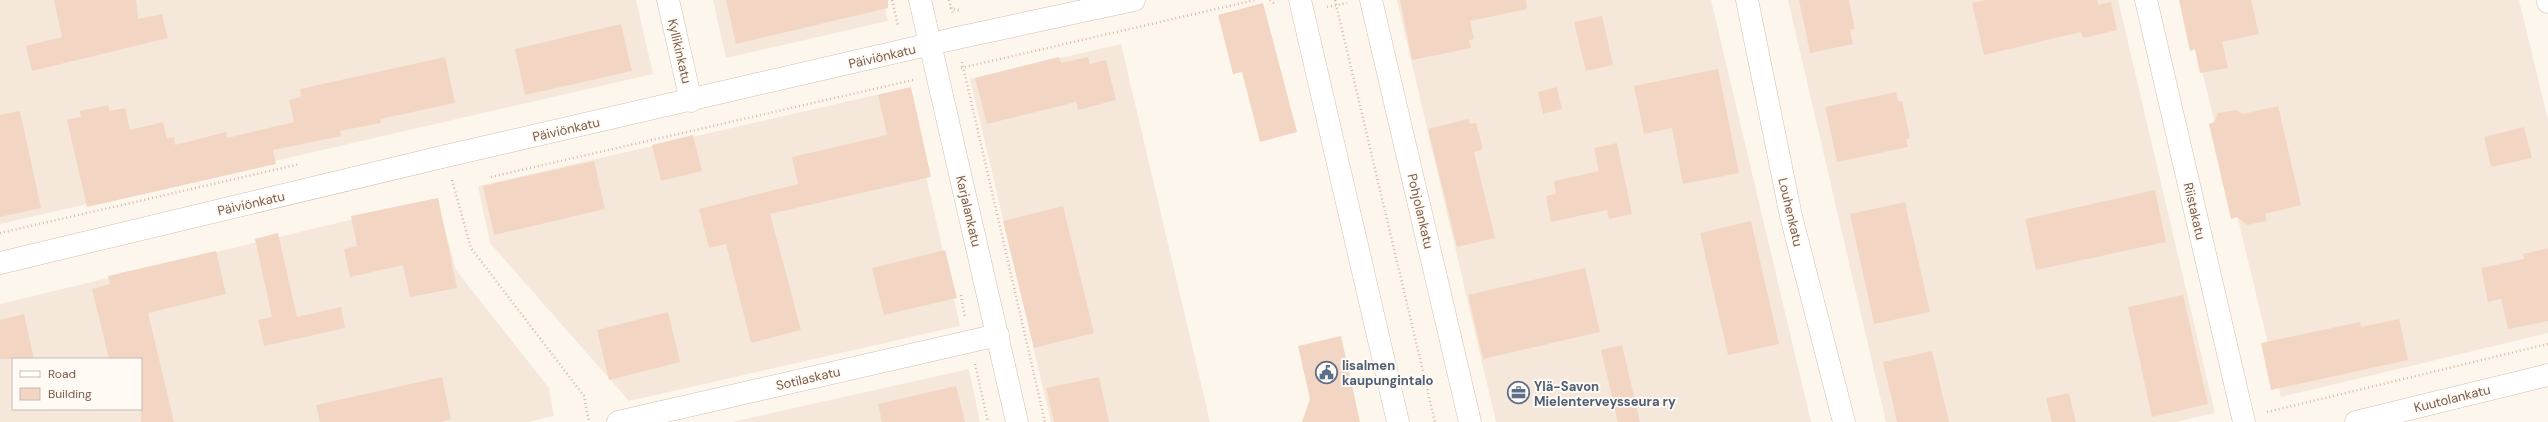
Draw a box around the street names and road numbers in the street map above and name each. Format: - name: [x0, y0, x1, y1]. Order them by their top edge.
- street label: Kyllikinkatu: [664, 17, 695, 85]
- street label: Päiviönkatu: [847, 40, 917, 72]
- street label: Päiviönkatu: [531, 113, 601, 145]
- street label: Pohjolankatu: [1404, 172, 1437, 250]
- street label: Karjalankatu: [952, 174, 985, 248]
- street label: Louhenkatu: [1774, 176, 1807, 248]
- street label: Riistakatu: [2180, 181, 2209, 241]
- street label: Päiviönkatu: [216, 187, 286, 219]
- street label: Sotilaskatu: [774, 363, 842, 394]
- street label: Kuutolankatu: [2412, 381, 2492, 416]

